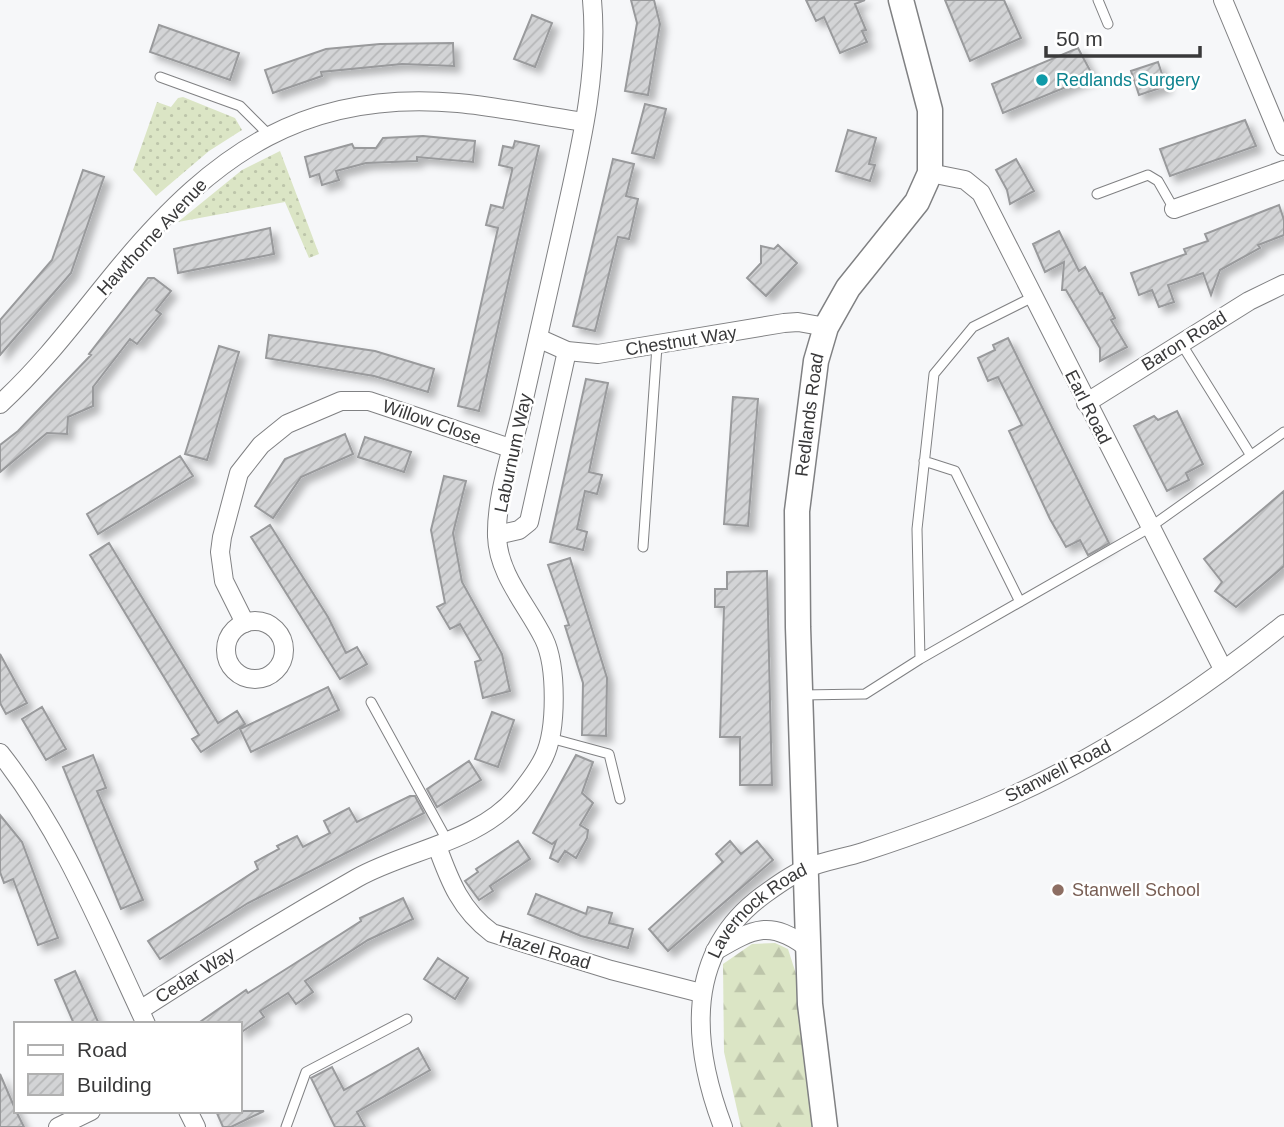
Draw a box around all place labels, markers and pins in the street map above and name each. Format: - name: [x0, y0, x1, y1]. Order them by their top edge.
- place label: Redlands Surgery: [1056, 70, 1200, 90]
- marker: Redlands Surgery: [1034, 72, 1050, 88]
- place label: Stanwell School: [1072, 880, 1200, 900]
- marker: Stanwell School: [1050, 882, 1066, 898]

